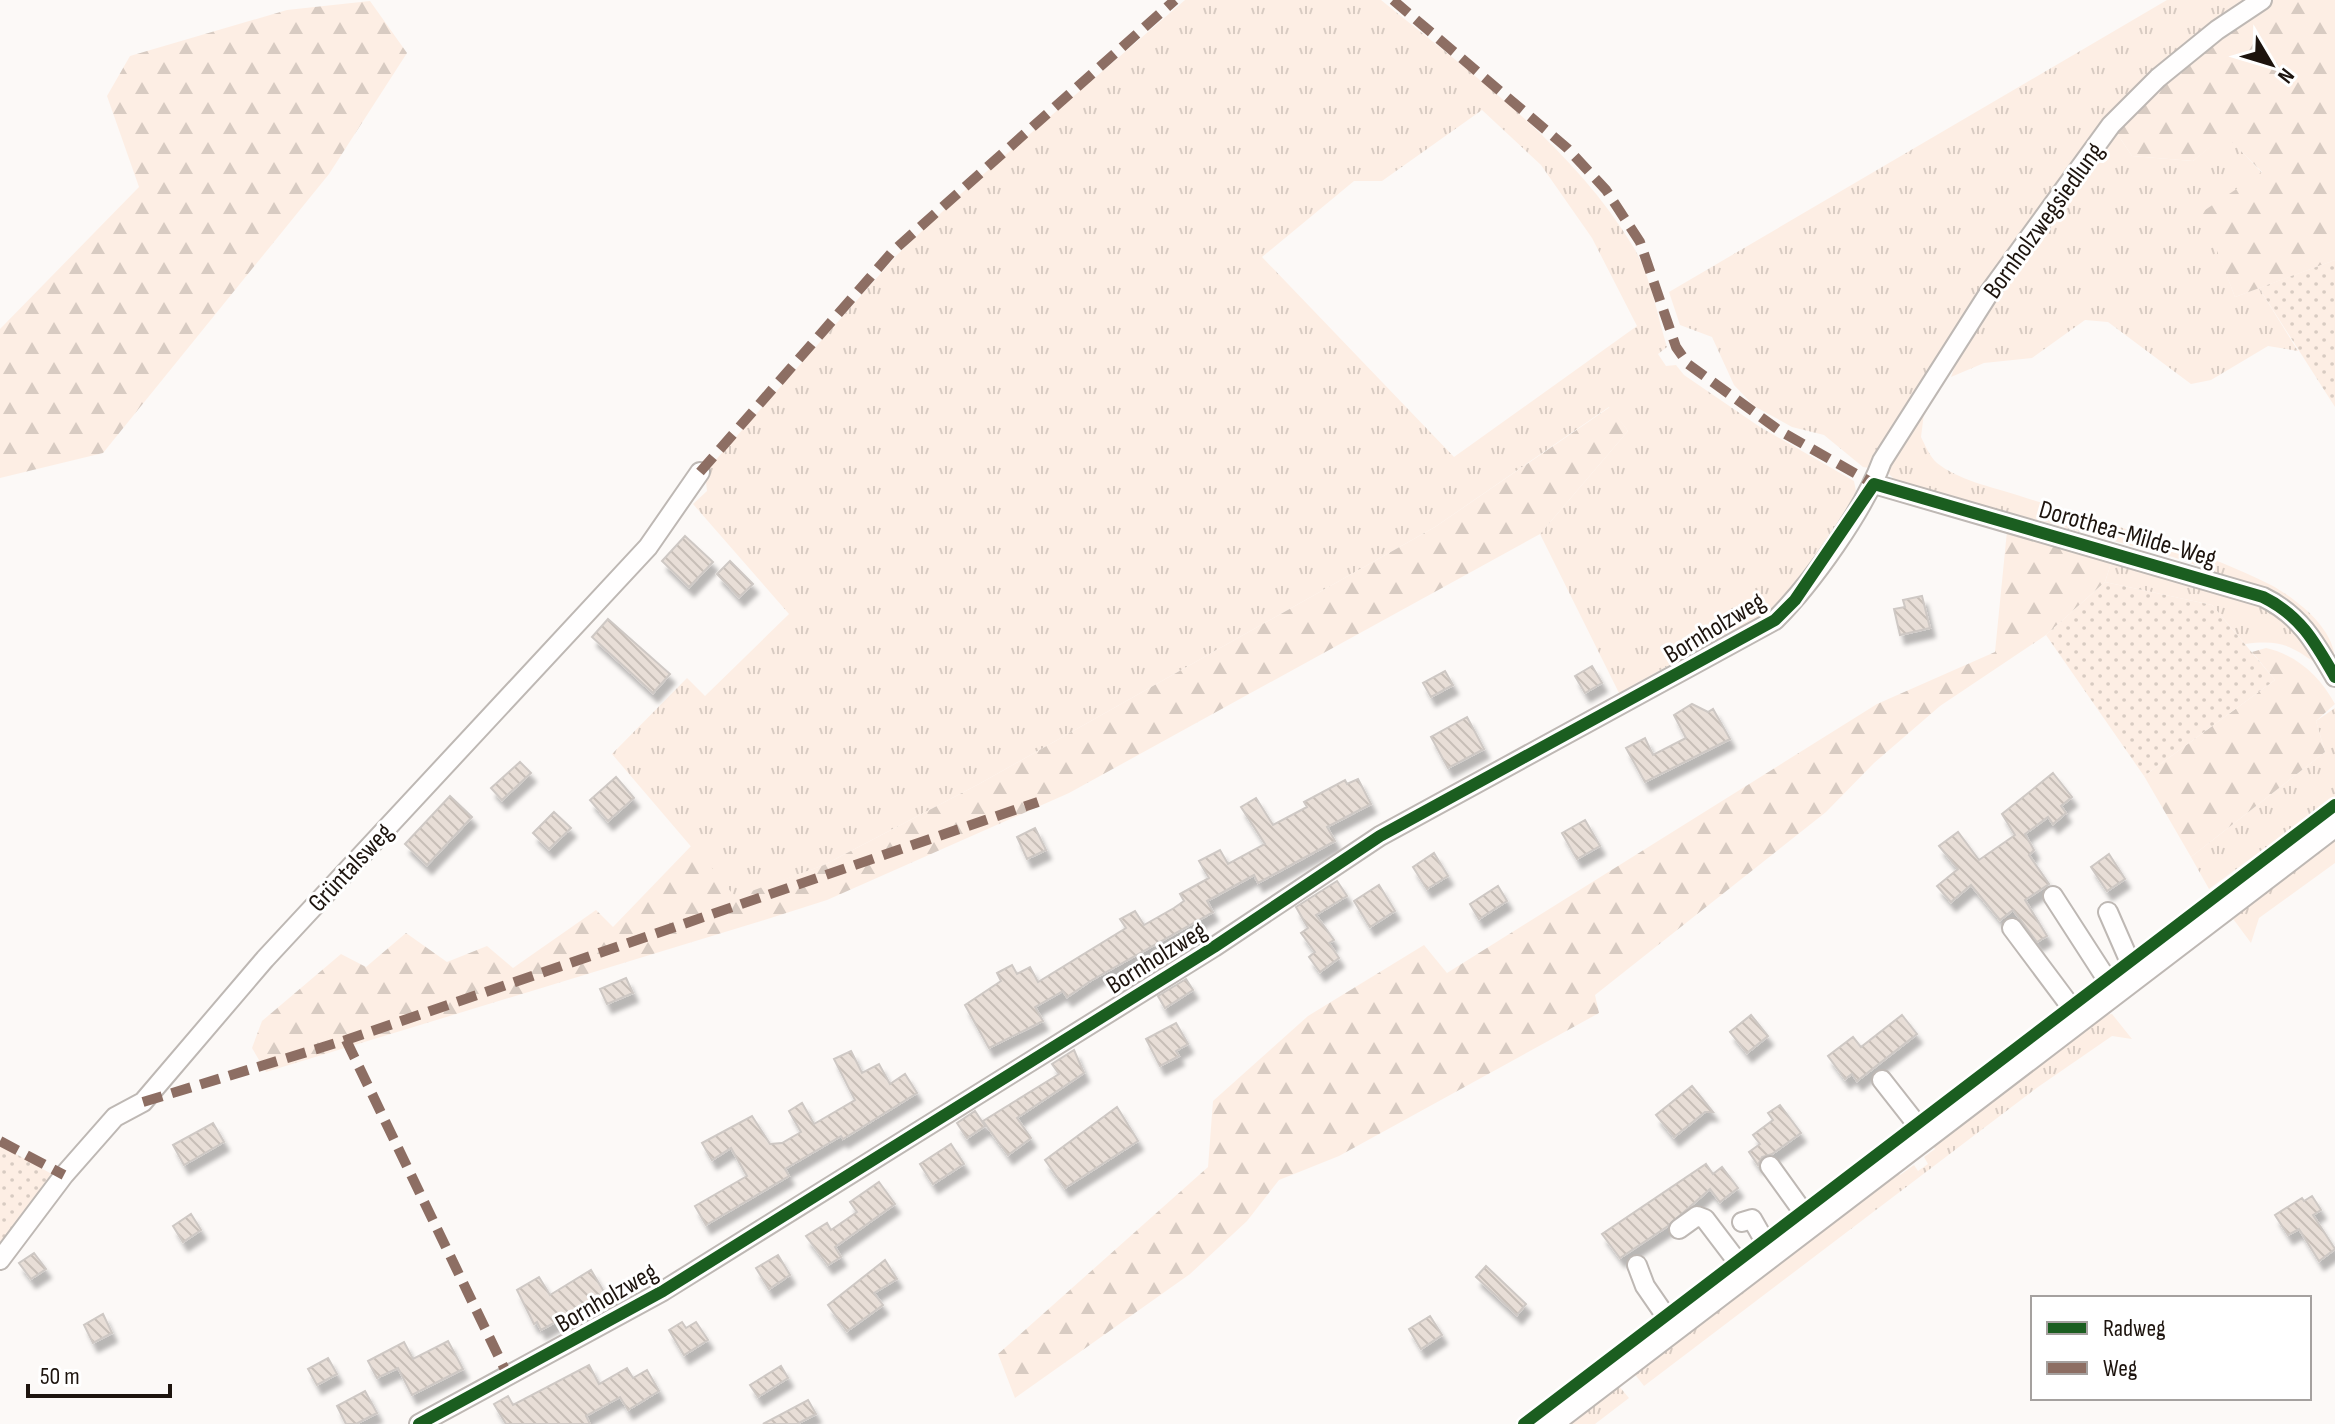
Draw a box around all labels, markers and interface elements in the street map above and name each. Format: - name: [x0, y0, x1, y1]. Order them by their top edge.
- north arrow: [2231, 24, 2311, 104]
- text: N: [2271, 62, 2300, 88]
- street label: Bornholzwegsiedlung: [1977, 137, 2111, 305]
- street label: Dorothea-Milde-Weg: [2035, 494, 2220, 575]
- street label: Bornholzweg: [1659, 586, 1771, 671]
- street label: Grüntalsweg: [302, 817, 400, 919]
- street label: Bornholzweg: [1101, 915, 1213, 1001]
- street label: Bornholzweg: [550, 1257, 663, 1340]
- legend: [2031, 1296, 2311, 1400]
- text: Radweg: [2103, 1314, 2166, 1343]
- scale bar: [28, 1348, 170, 1398]
- text: Weg: [2103, 1354, 2137, 1383]
- text: 50 m: [40, 1362, 80, 1391]

